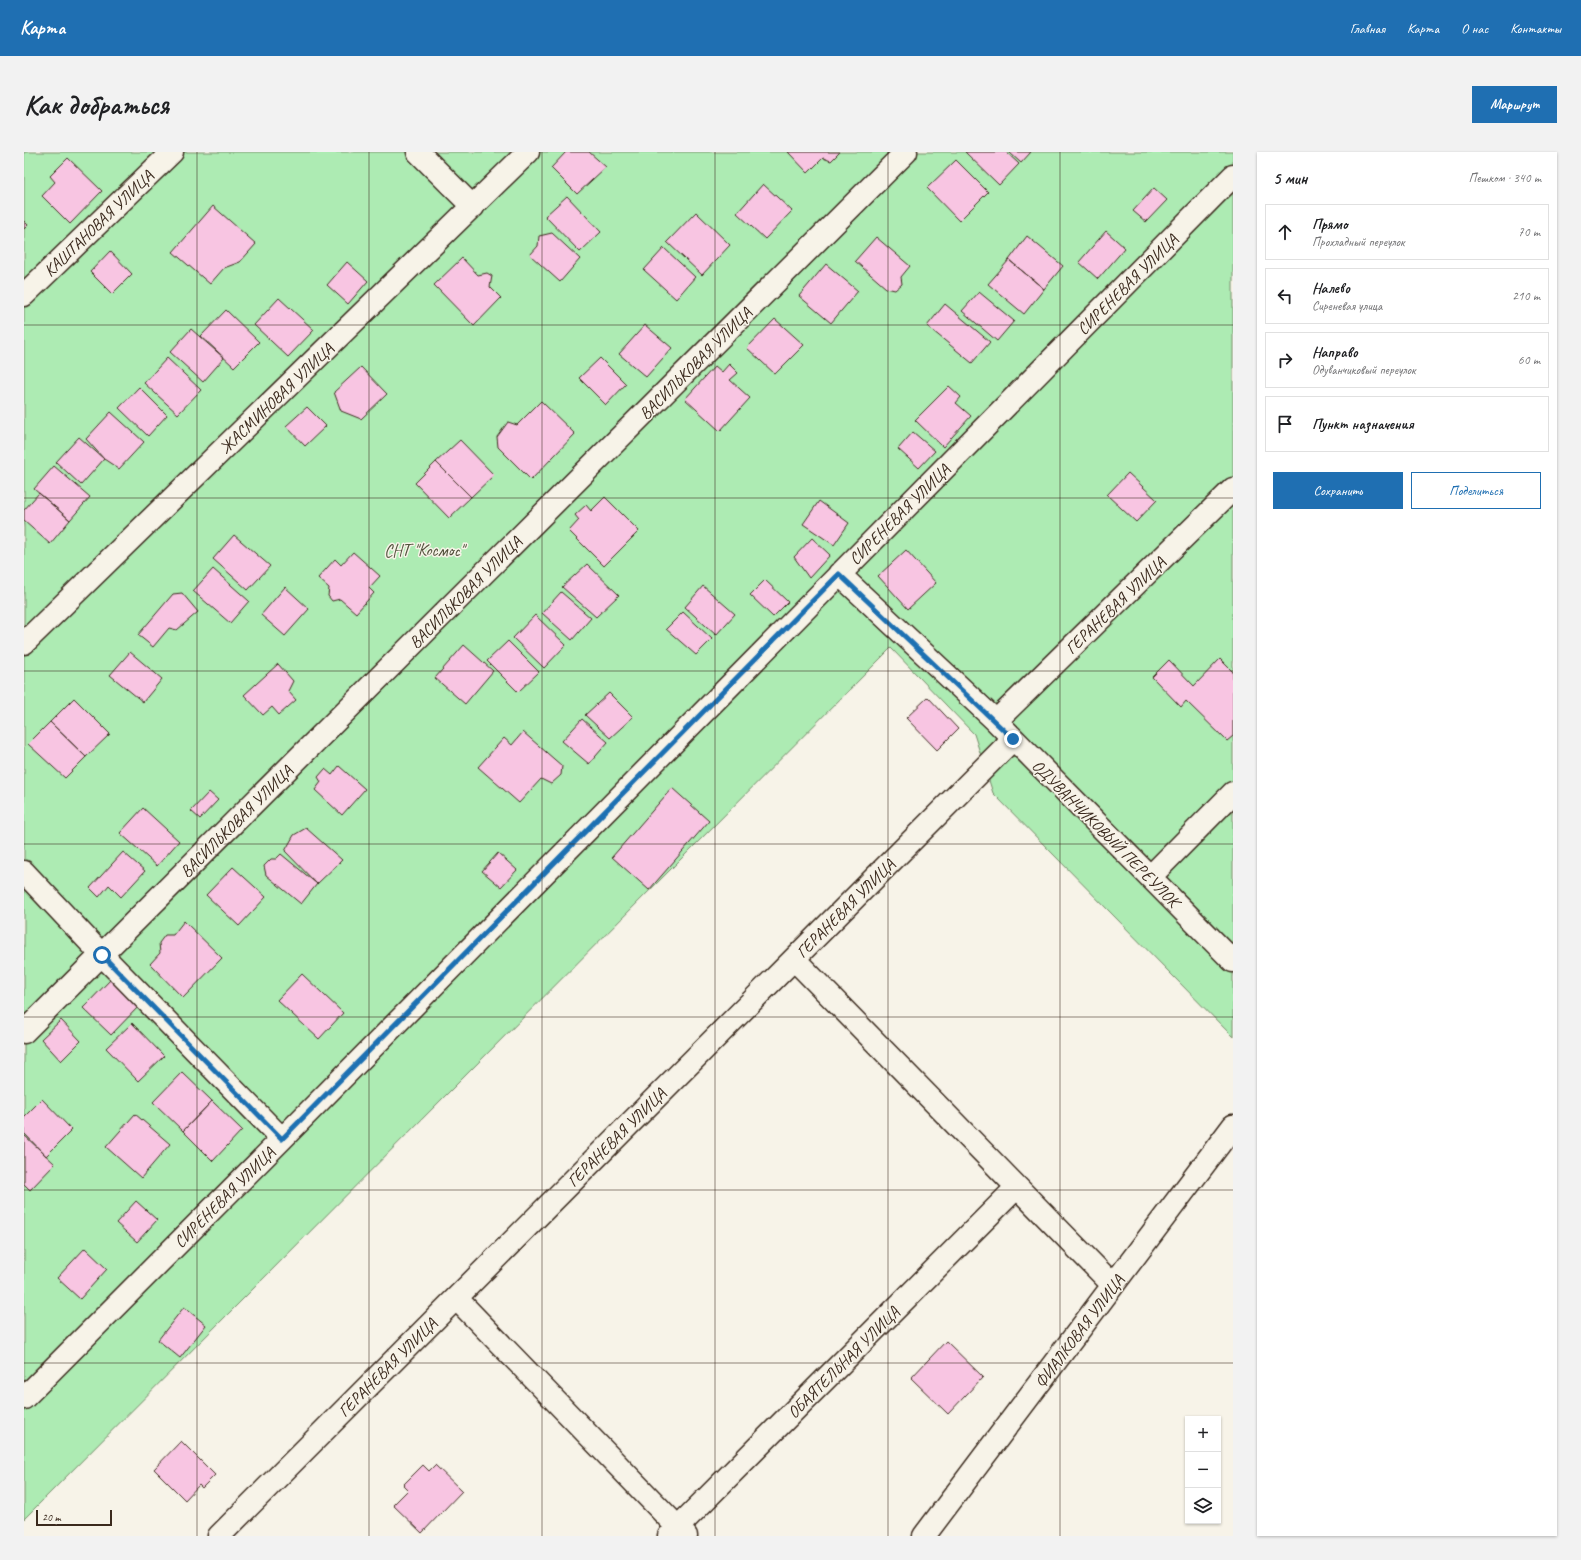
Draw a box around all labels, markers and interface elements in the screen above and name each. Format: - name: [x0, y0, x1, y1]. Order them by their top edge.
- text: Карта: [20, 16, 65, 40]
- text: Главная: [1350, 20, 1385, 37]
- text: Карта: [1407, 20, 1439, 37]
- text: О нас: [1461, 20, 1488, 37]
- text: Контакты: [1510, 20, 1561, 37]
- button: Маршрут: [1472, 86, 1557, 123]
- text: Как добраться: [24, 87, 169, 122]
- street label: КАШТАНОВАЯ УЛИЦА: [39, 165, 158, 281]
- text: 5 мин: [1273, 168, 1307, 189]
- text: Пешком · 340 m: [1468, 170, 1541, 186]
- text: Прямо: [1312, 215, 1348, 234]
- icon: ahead: [1274, 221, 1296, 243]
- text: 70 m: [1518, 224, 1540, 240]
- street label: СИРЕНЕВАЯ УЛИЦА: [1072, 229, 1183, 339]
- text: Прохладный переулок: [1312, 234, 1405, 250]
- text: Налево: [1312, 279, 1350, 298]
- icon: left: [1274, 285, 1296, 307]
- text: 210 m: [1512, 288, 1540, 304]
- text: Сиреневая улица: [1312, 298, 1382, 314]
- street label: ВАСИЛЬКОВАЯ УЛИЦА: [635, 302, 756, 424]
- street label: ЖАСМИНОВАЯ УЛИЦА: [215, 338, 338, 458]
- text: Направо: [1312, 343, 1358, 362]
- icon: right: [1274, 349, 1296, 371]
- text: 60 m: [1518, 352, 1540, 368]
- text: Одуванчиковый переулок: [1312, 362, 1416, 378]
- icon: arrive: [1274, 413, 1296, 435]
- text: Пункт назначения: [1312, 415, 1414, 434]
- street label: СИРЕНЕВАЯ УЛИЦА: [844, 459, 955, 569]
- button: Сохранить: [1273, 472, 1403, 509]
- button: Поделиться: [1411, 472, 1541, 509]
- street label: ВАСИЛЬКОВАЯ УЛИЦА: [405, 531, 526, 653]
- park label: СНТ "Космос": [384, 540, 468, 561]
- street label: ГЕРАНЕВАЯ УЛИЦА: [1061, 552, 1170, 659]
- route end: [1004, 730, 1022, 748]
- street label: ОДУВАНЧИКОВЫЙ ПЕРЕУЛОК: [1027, 755, 1186, 914]
- street label: ВАСИЛЬКОВАЯ УЛИЦА: [176, 760, 297, 882]
- street label: ГЕРАНЕВАЯ УЛИЦА: [791, 854, 900, 962]
- route start: [93, 946, 111, 964]
- street label: ГЕРАНЕВАЯ УЛИЦА: [562, 1083, 671, 1191]
- street label: СИРЕНЕВАЯ УЛИЦА: [169, 1142, 280, 1252]
- street label: ФИАЛКОВАЯ УЛИЦА: [1030, 1270, 1129, 1392]
- street label: ОБАЯТЕЛЬНАЯ УЛИЦА: [783, 1302, 904, 1423]
- street label: ГЕРАНЕВАЯ УЛИЦА: [333, 1313, 442, 1421]
- map controls: [1185, 1416, 1221, 1524]
- button: +: [1185, 1416, 1221, 1452]
- button: −: [1185, 1452, 1221, 1488]
- button: layers: [1185, 1488, 1221, 1524]
- scale bar: [36, 1508, 112, 1527]
- text: 20 m: [42, 1510, 61, 1524]

